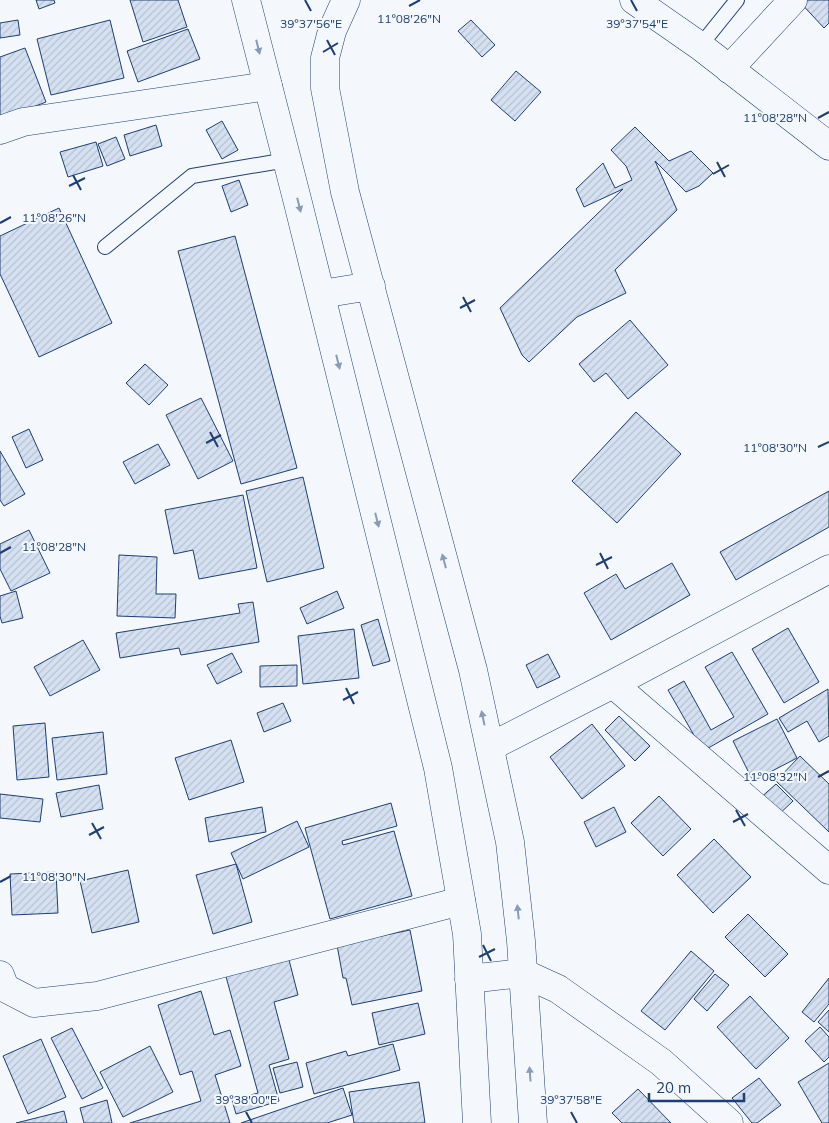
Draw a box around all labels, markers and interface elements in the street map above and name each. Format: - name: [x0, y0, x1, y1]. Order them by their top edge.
- text: 11°08'26"N: [377, 11, 441, 26]
- text: 39°37'56"E: [280, 16, 342, 31]
- text: 39°37'54"E: [606, 16, 668, 31]
- one-way arrow: [254, 40, 262, 55]
- text: 11°08'28"N: [743, 110, 807, 125]
- one-way arrow: [295, 197, 303, 212]
- text: 11°08'26"N: [22, 210, 86, 225]
- one-way arrow: [334, 355, 342, 370]
- text: 11°08'30"N: [743, 440, 807, 455]
- one-way arrow: [373, 513, 381, 528]
- text: 11°08'28"N: [22, 539, 86, 554]
- one-way arrow: [439, 553, 447, 568]
- one-way arrow: [479, 711, 487, 726]
- text: 11°08'32"N: [743, 769, 807, 784]
- text: 11°08'30"N: [22, 869, 86, 884]
- one-way arrow: [514, 904, 522, 920]
- one-way arrow: [525, 1066, 533, 1082]
- scale bar: [649, 1070, 744, 1102]
- text: 20 m: [656, 1078, 691, 1097]
- text: 39°38'00"E: [215, 1092, 277, 1107]
- text: 39°37'58"E: [540, 1092, 602, 1107]

